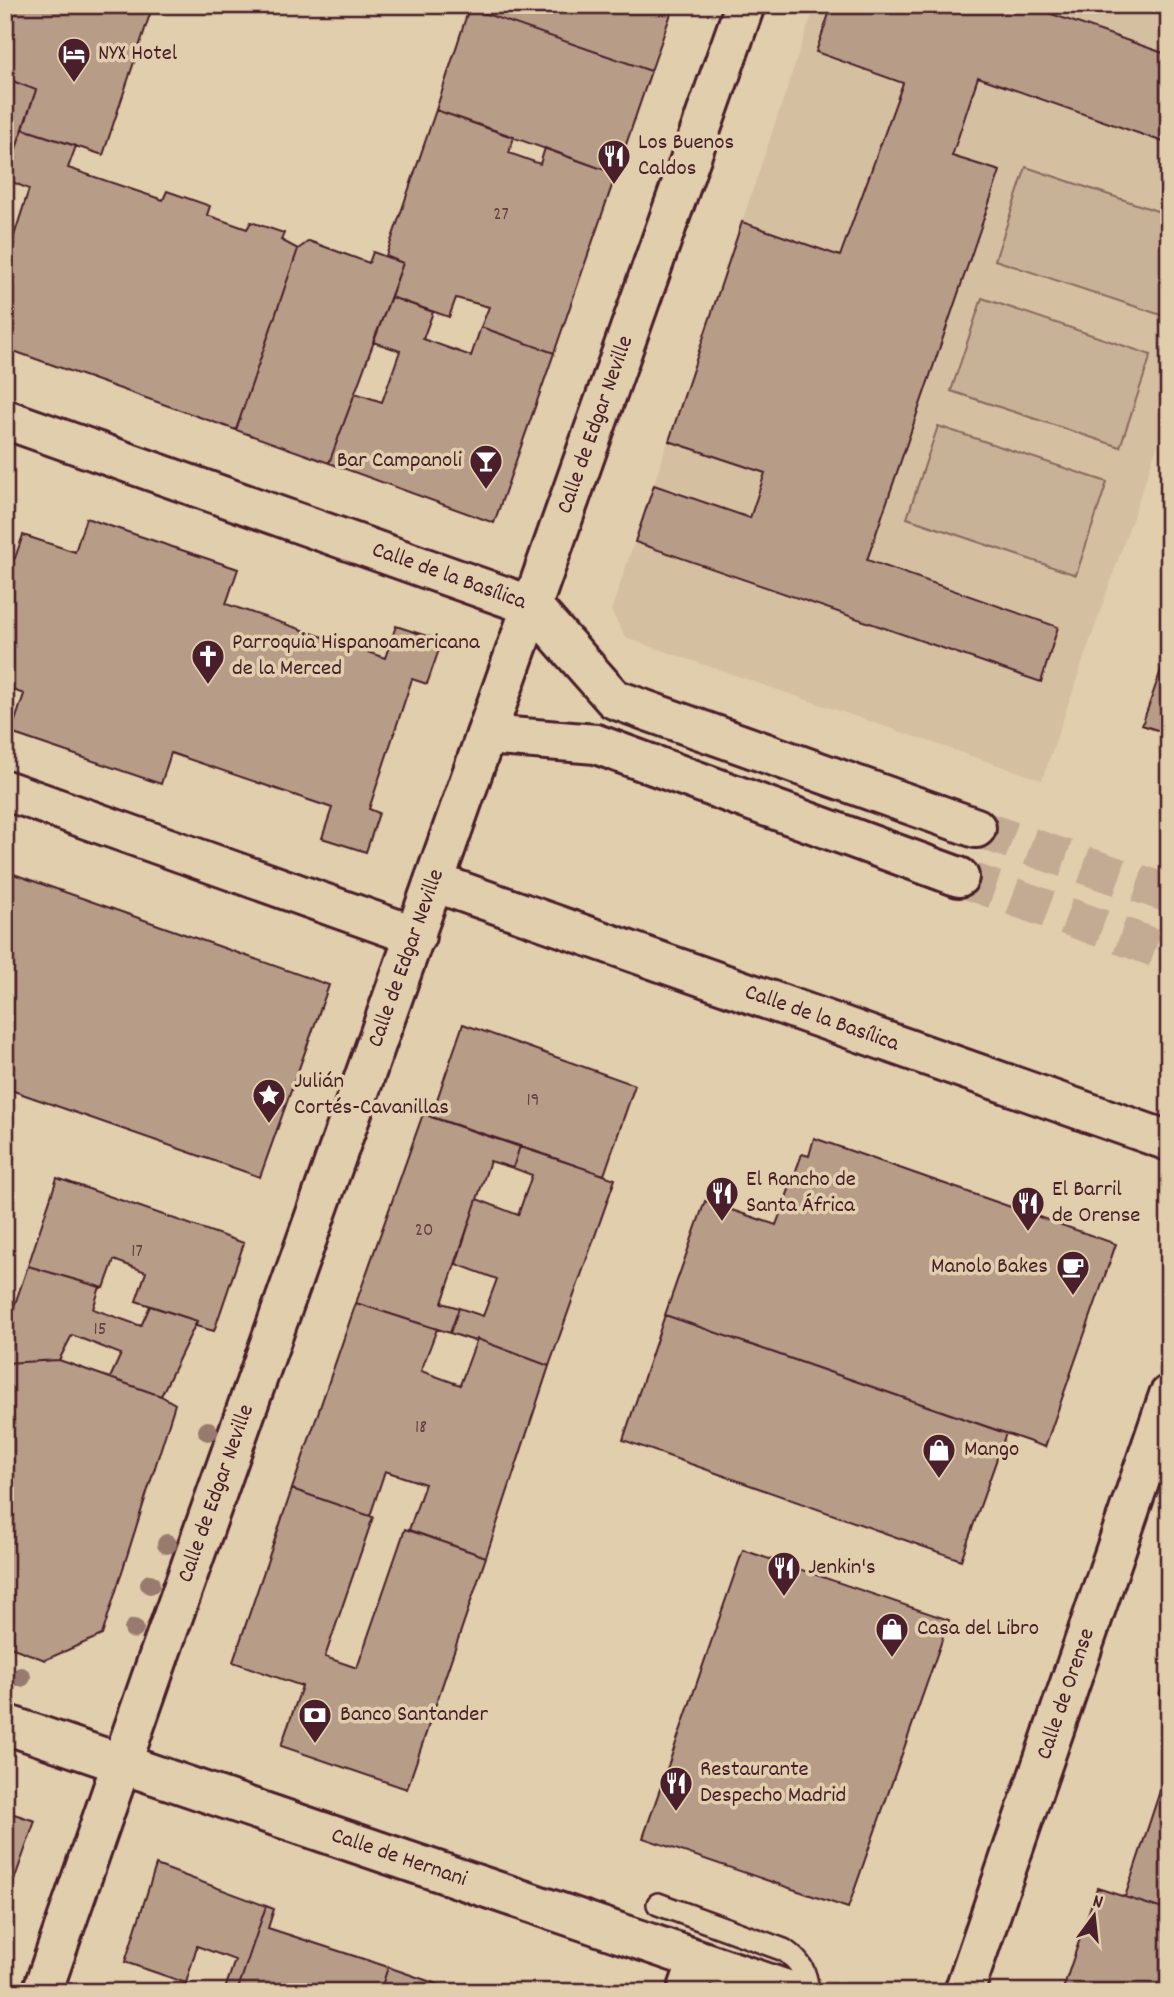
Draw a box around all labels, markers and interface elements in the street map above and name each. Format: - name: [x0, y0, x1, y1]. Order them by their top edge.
- hotel icon: NYX Hotel: [55, 35, 93, 84]
- place label: NYX Hotel: [98, 38, 178, 71]
- place label: Los Buenos Caldos: [638, 127, 734, 186]
- restaurant icon: Los Buenos Caldos: [595, 137, 633, 186]
- house number: 27: [493, 202, 509, 229]
- street label: Calle de Edgar Neville: [549, 331, 643, 519]
- bar icon: Bar Campanoli: [467, 442, 505, 491]
- place label: Bar Campanoli: [337, 445, 462, 478]
- street label: Calle de la Basílica: [367, 534, 532, 619]
- place label: Parroquia Hispanoamericana de la Merced: [232, 627, 481, 686]
- church icon: Parroquia Hispanoamericana de la Merced: [189, 637, 227, 686]
- street label: Calle de Edgar Neville: [360, 865, 453, 1052]
- street label: Calle de la Basílica: [740, 976, 905, 1061]
- place label: Julián Cortés-Cavanillas: [294, 1066, 449, 1125]
- place icon: Julián Cortés-Cavanillas: [250, 1076, 288, 1125]
- house number: 19: [527, 1088, 539, 1115]
- place label: El Rancho de Santa África: [746, 1164, 856, 1223]
- restaurant icon: El Rancho de Santa África: [703, 1174, 741, 1223]
- place label: El Barril de Orense: [1052, 1174, 1140, 1233]
- restaurant icon: El Barril de Orense: [1009, 1184, 1047, 1233]
- house number: 20: [415, 1218, 433, 1245]
- house number: 17: [131, 1239, 143, 1266]
- cafe icon: Manolo Bakes: [1054, 1248, 1092, 1297]
- place label: Manolo Bakes: [931, 1251, 1048, 1284]
- house number: 15: [94, 1317, 106, 1344]
- street label: Calle de Edgar Neville: [170, 1400, 263, 1587]
- house number: 18: [415, 1415, 427, 1442]
- shop icon: Mango: [920, 1431, 958, 1480]
- place label: Mango: [964, 1434, 1019, 1467]
- restaurant icon: Jenkin's: [765, 1549, 803, 1598]
- place label: Jenkin's: [808, 1552, 876, 1585]
- shop icon: Casa del Libro: [873, 1610, 911, 1659]
- place label: Casa del Libro: [917, 1613, 1039, 1646]
- street label: Calle de Orense: [1028, 1624, 1104, 1764]
- bank icon: Banco Santander: [296, 1696, 334, 1745]
- place label: Banco Santander: [340, 1699, 488, 1732]
- place label: Restaurante Despecho Madrid: [700, 1754, 846, 1813]
- restaurant icon: Restaurante Despecho Madrid: [657, 1764, 695, 1813]
- street label: Calle de Hernani: [327, 1820, 471, 1896]
- north arrow: [1058, 1882, 1128, 1952]
- text: N: [1089, 1889, 1106, 1917]

